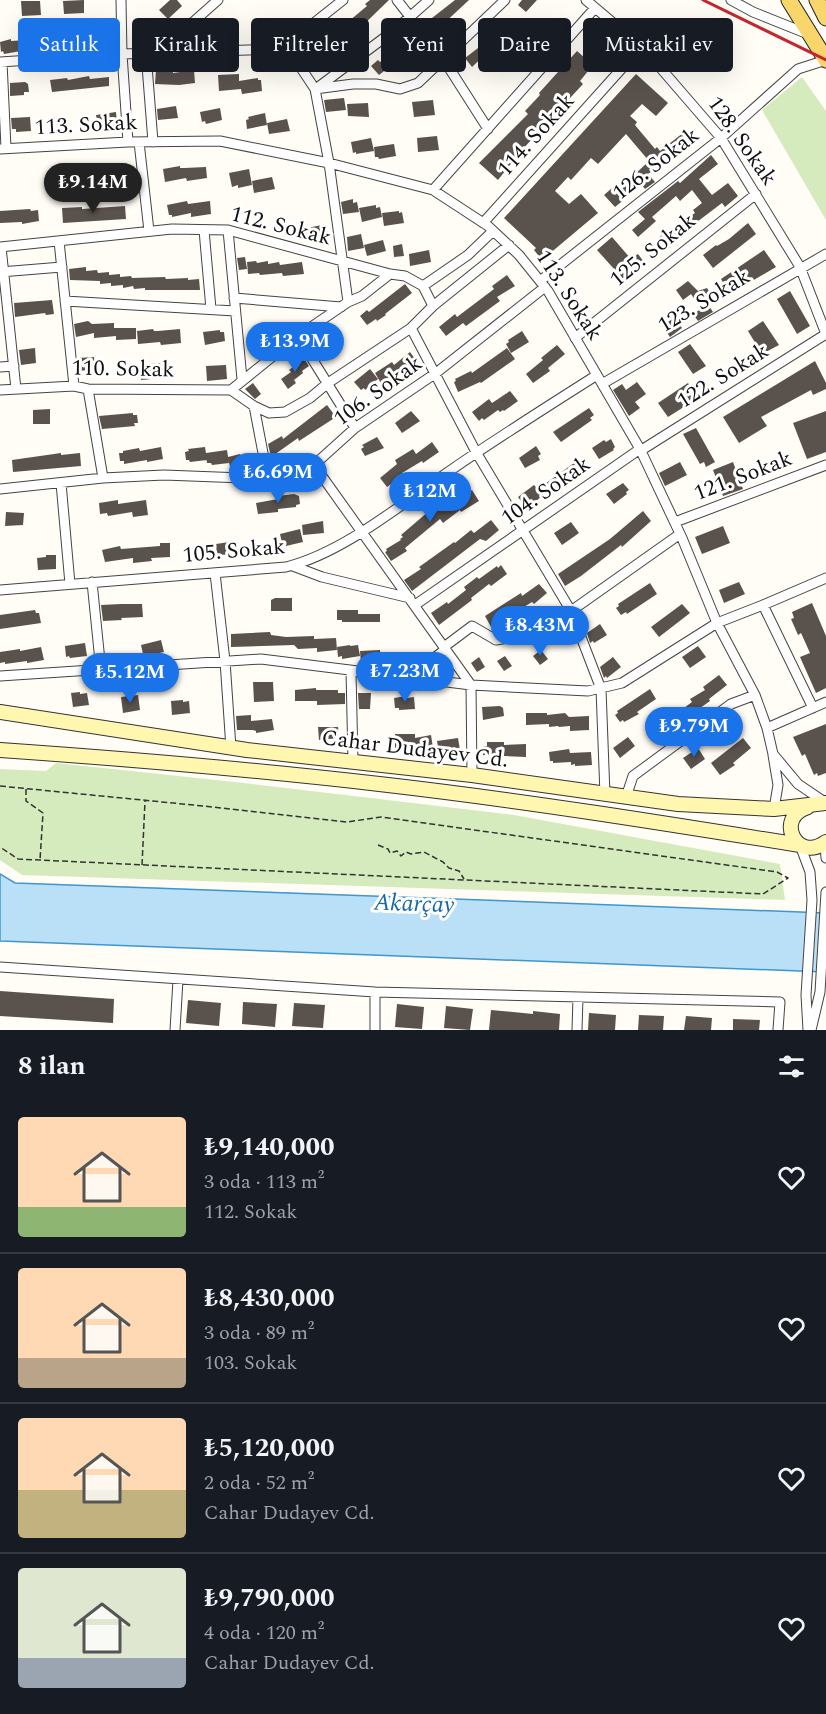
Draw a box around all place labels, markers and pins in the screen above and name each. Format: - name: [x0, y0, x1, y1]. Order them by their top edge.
- pin: ₺9.14M: [44, 163, 142, 214]
- pin: ₺13.9M: [246, 322, 344, 373]
- pin: ₺6.69M: [229, 453, 327, 504]
- pin: ₺12M: [394, 472, 466, 523]
- pin: ₺8.43M: [491, 606, 589, 657]
- pin: ₺7.23M: [356, 652, 454, 703]
- pin: ₺5.12M: [81, 653, 179, 704]
- pin: ₺9.79M: [645, 707, 743, 758]

